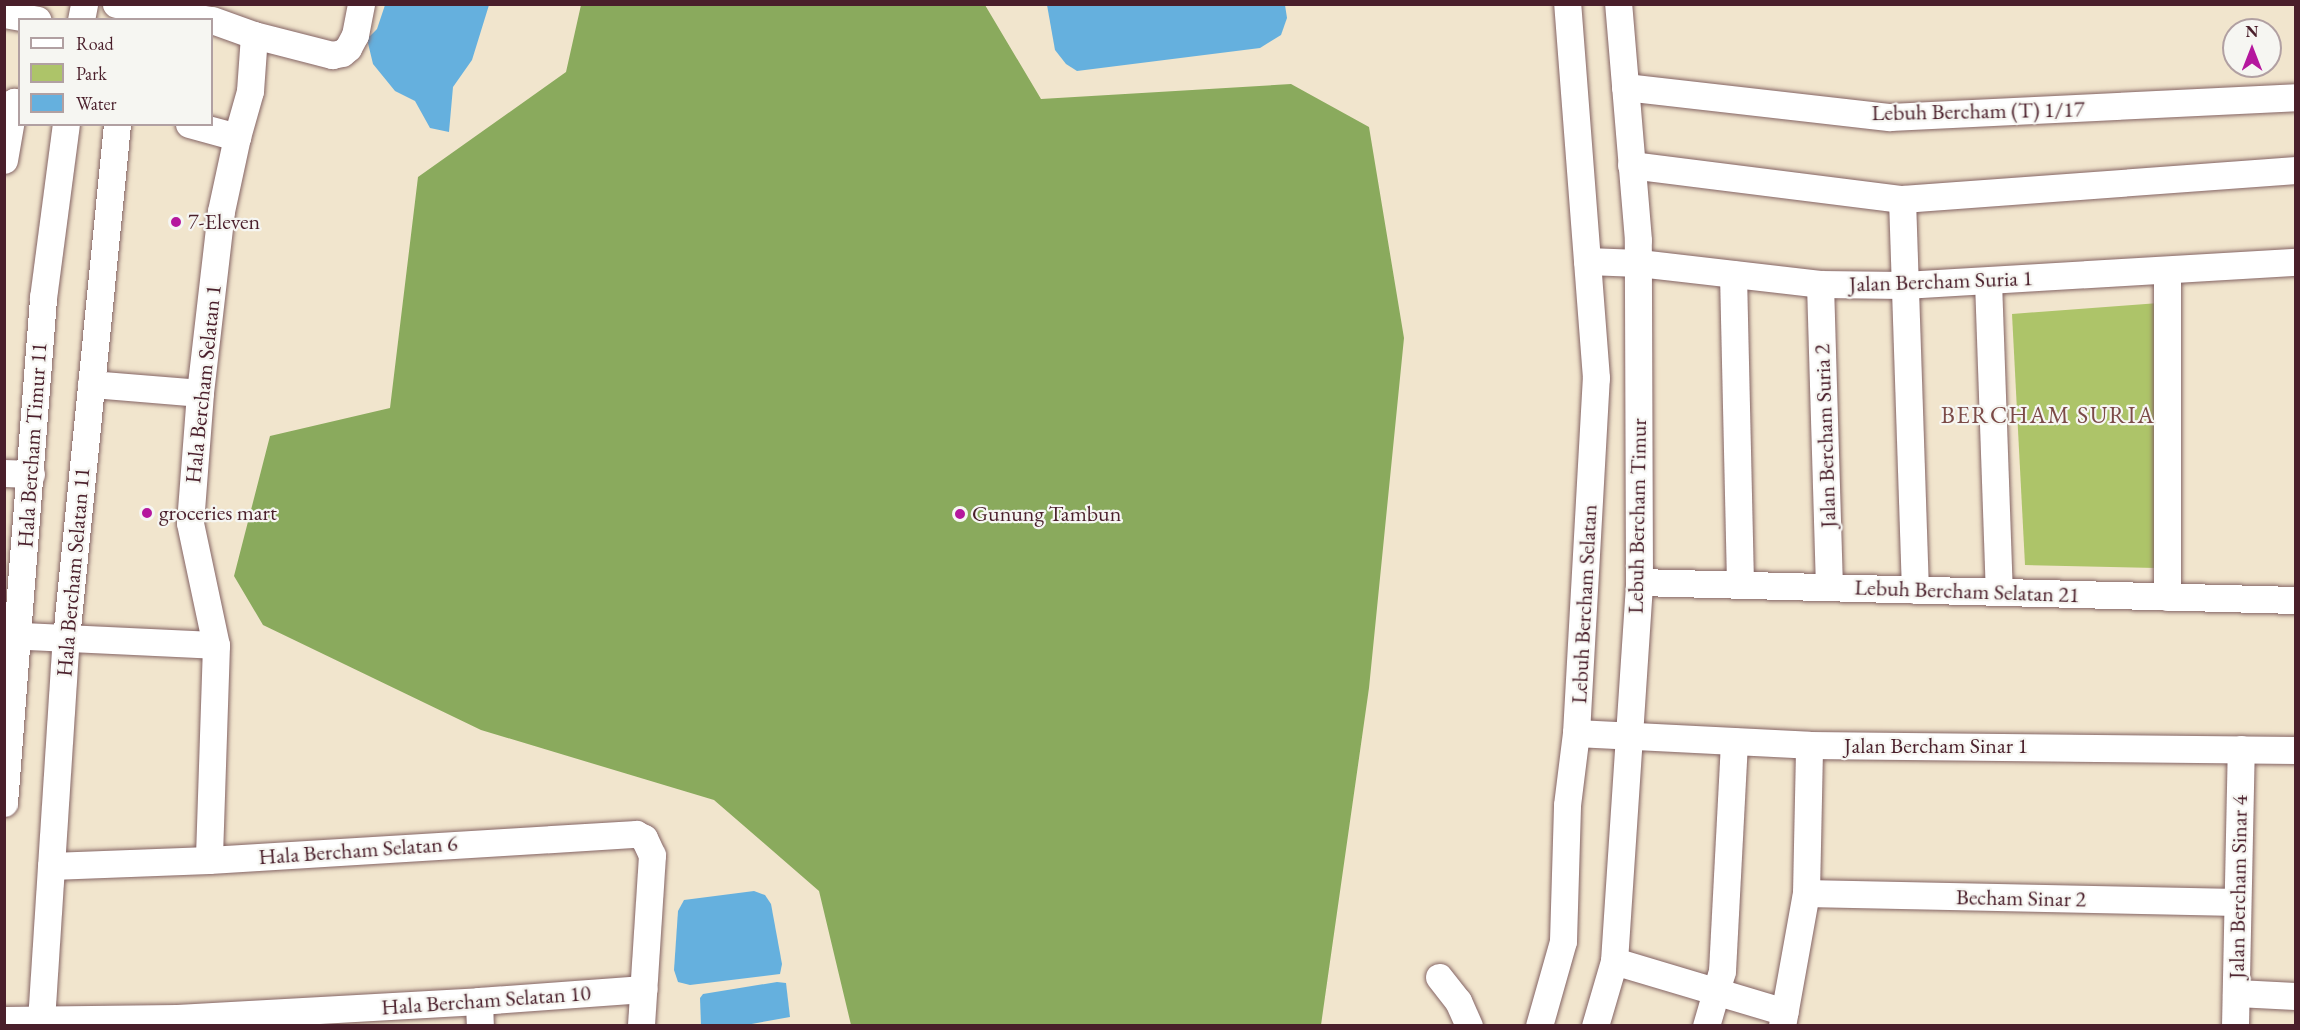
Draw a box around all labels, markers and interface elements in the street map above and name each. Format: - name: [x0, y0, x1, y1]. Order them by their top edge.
- legend: [18, 18, 213, 126]
- north arrow: [2222, 18, 2282, 78]
- text: N: [2246, 21, 2258, 42]
- text: Road: [76, 32, 114, 55]
- text: Park: [76, 62, 107, 85]
- text: Water: [76, 92, 117, 115]
- street label: Lebuh Bercham (T) 1/17: [1871, 96, 2085, 126]
- place label: 7-Eleven: [188, 209, 260, 235]
- marker: 7-Eleven: [169, 215, 183, 229]
- street label: Jalan Bercham Suria 1: [1849, 265, 2033, 297]
- street label: Hala Bercham Selatan 1: [179, 283, 227, 485]
- street label: Hala Bercham Timur 11: [12, 341, 52, 549]
- street label: Jalan Bercham Suria 2: [1809, 344, 1841, 528]
- district label: BERCHAM SURIA: [1941, 401, 2155, 429]
- street label: Lebuh Bercham Timur: [1622, 418, 1652, 614]
- street label: Hala Bercham Selatan 11: [51, 466, 95, 678]
- place label: groceries mart: [159, 500, 277, 526]
- place label: Gunung Tambun: [972, 501, 1121, 527]
- street label: Lebuh Bercham Selatan: [1566, 504, 1602, 704]
- marker: groceries mart: [140, 506, 154, 520]
- marker: Gunung Tambun: [953, 507, 967, 521]
- street label: Lebuh Bercham Selatan 21: [1854, 574, 2080, 608]
- street label: Jalan Bercham Sinar 1: [1844, 733, 2028, 759]
- street label: Jalan Bercham Sinar 4: [2223, 795, 2253, 979]
- street label: Hala Bercham Selatan 6: [258, 830, 458, 870]
- street label: Becham Sinar 2: [1956, 884, 2086, 912]
- street label: Hala Bercham Selatan 10: [380, 980, 592, 1020]

